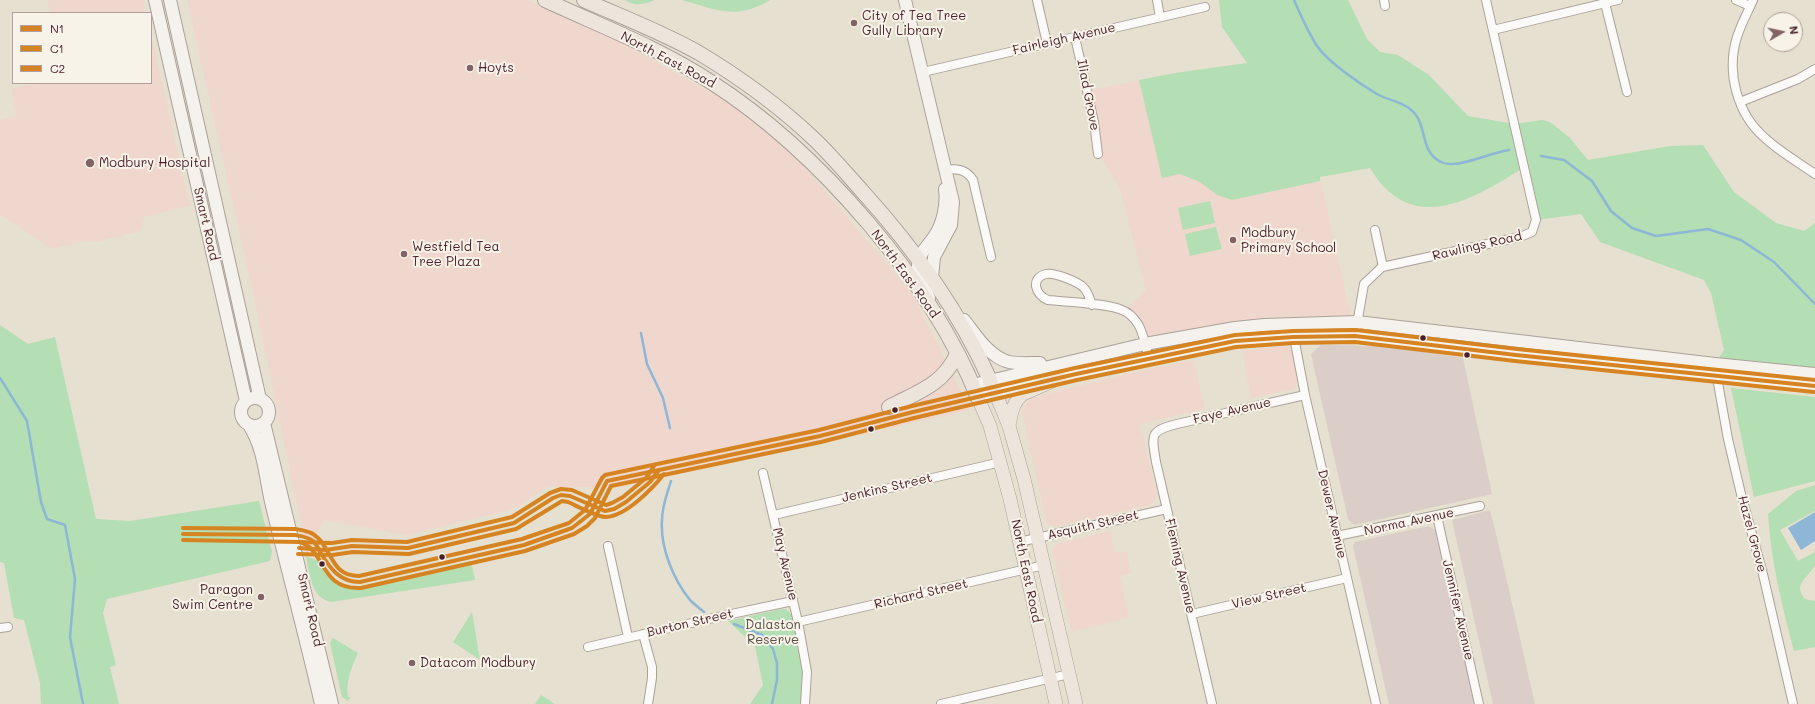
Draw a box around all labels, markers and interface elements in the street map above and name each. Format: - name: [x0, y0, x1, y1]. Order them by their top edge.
- place label: City of Tea Tree Gully Library: [862, 8, 966, 39]
- legend: [12, 12, 152, 84]
- north arrow: [1763, 12, 1803, 52]
- marker: City of Tea Tree Gully Library: [849, 18, 859, 28]
- text: N1: [50, 20, 64, 36]
- street label: Fairleigh Avenue: [1011, 20, 1117, 58]
- text: N: [1786, 25, 1802, 35]
- street label: North East Road: [618, 28, 718, 92]
- text: C1: [50, 40, 64, 56]
- street label: Iliad Grove: [1073, 58, 1103, 132]
- text: C2: [50, 60, 65, 76]
- place label: Hoyts: [478, 60, 514, 76]
- marker: Hoyts: [465, 63, 475, 73]
- place label: Modbury Hospital: [99, 155, 211, 171]
- marker: Modbury Hospital: [84, 157, 96, 169]
- street label: Smart Road: [190, 186, 222, 262]
- place label: Modbury Primary School: [1241, 225, 1336, 256]
- street label: North East Road: [868, 227, 942, 321]
- street label: Rawlings Road: [1431, 228, 1523, 264]
- marker: Modbury Primary School: [1228, 235, 1238, 245]
- place label: Westfield Tea Tree Plaza: [412, 239, 500, 270]
- marker: Westfield Tea Tree Plaza: [399, 249, 409, 259]
- unlabelled marker: [1418, 333, 1428, 343]
- unlabelled marker: [1462, 350, 1472, 360]
- street label: Faye Avenue: [1192, 394, 1272, 428]
- unlabelled marker: [890, 405, 900, 415]
- unlabelled marker: [866, 424, 876, 434]
- street label: Dewer Avenue: [1314, 468, 1350, 560]
- street label: Jenkins Street: [840, 470, 934, 506]
- street label: Hazel Grove: [1734, 494, 1770, 574]
- street label: Norma Avenue: [1363, 505, 1455, 539]
- street label: Asquith Street: [1046, 507, 1140, 543]
- street label: Fleming Avenue: [1162, 517, 1198, 615]
- street label: North East Road: [1007, 518, 1045, 624]
- street label: May Avenue: [769, 526, 801, 602]
- unlabelled marker: [437, 552, 447, 562]
- street label: Jennifer Avenue: [1439, 558, 1477, 662]
- unlabelled marker: [317, 559, 327, 569]
- street label: Smart Road: [294, 572, 326, 648]
- street label: Richard Street: [873, 576, 969, 612]
- street label: View Street: [1230, 580, 1308, 612]
- place label: Paragon Swim Centre: [172, 582, 253, 613]
- marker: Paragon Swim Centre: [256, 592, 266, 602]
- street label: Burton Street: [645, 606, 735, 640]
- park label: Dalaston Reserve: [745, 617, 801, 648]
- place label: Datacom Modbury: [420, 655, 536, 671]
- marker: Datacom Modbury: [407, 658, 417, 668]

